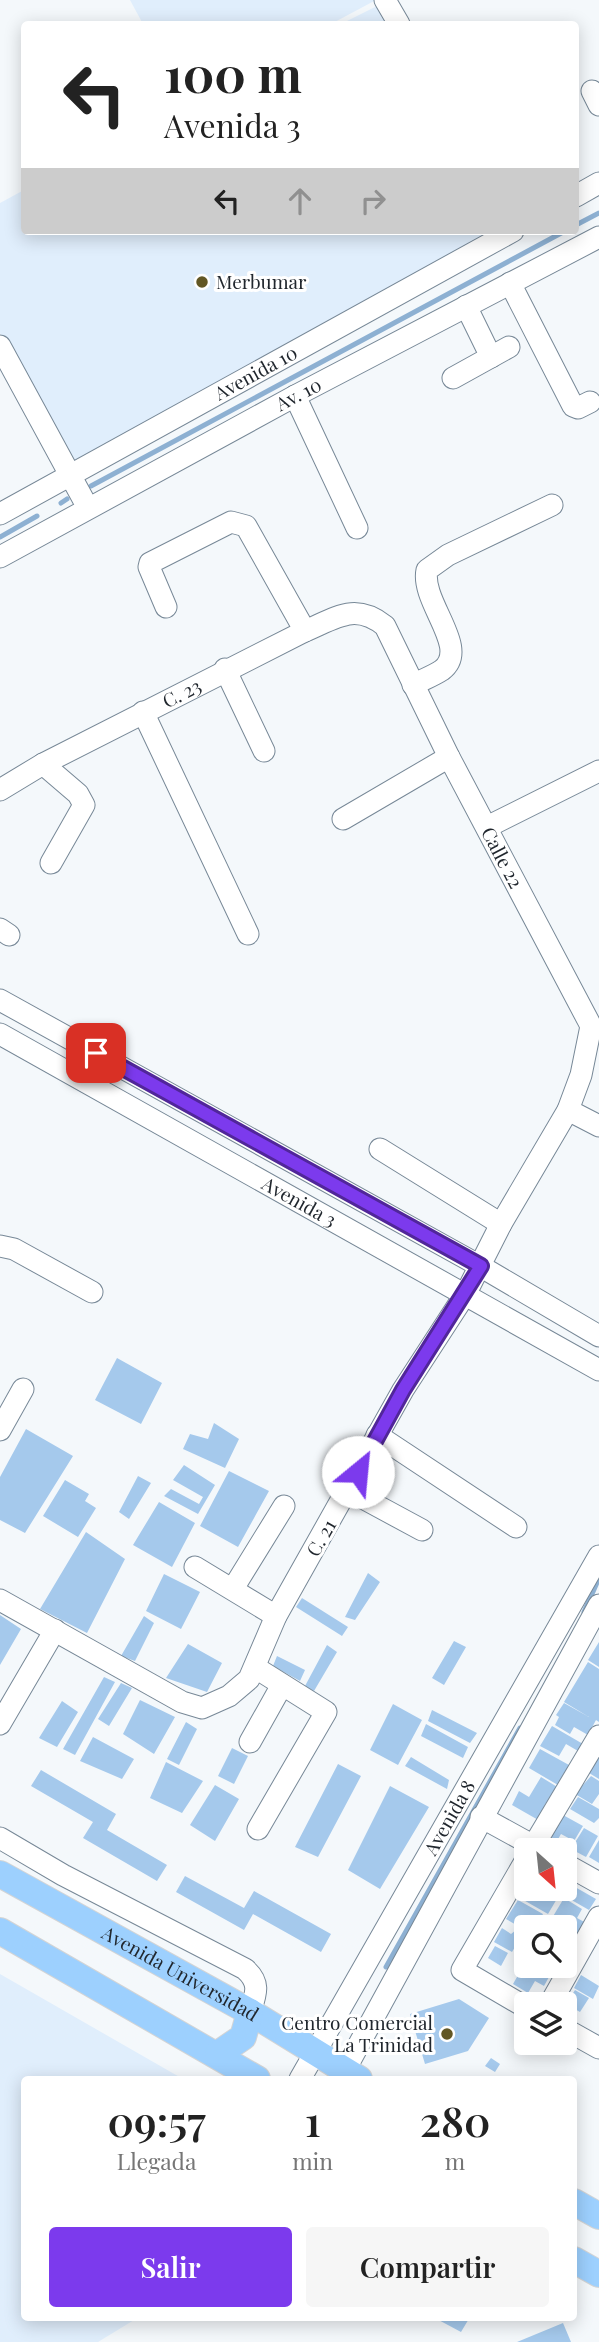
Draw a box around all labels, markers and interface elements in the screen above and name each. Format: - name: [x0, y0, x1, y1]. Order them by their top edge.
- text: 100 m: [164, 40, 302, 105]
- icon: left: [49, 49, 140, 140]
- text: Avenida 3: [164, 103, 301, 146]
- icon: left: [208, 182, 246, 220]
- icon: ahead: [281, 182, 319, 220]
- icon: right: [354, 182, 392, 220]
- place label: Merbumar: [216, 268, 307, 294]
- marker: Merbumar: [194, 274, 210, 290]
- street label: Avenida 10: [208, 339, 301, 406]
- street label: Av. 10: [270, 371, 326, 417]
- street label: C. 23: [158, 672, 205, 713]
- street label: Calle 22: [476, 822, 530, 892]
- pin: [66, 1023, 126, 1083]
- icon: arrive: [77, 1034, 115, 1072]
- street label: Avenida 3: [257, 1169, 341, 1232]
- position arrow: [321, 1435, 395, 1509]
- street label: C. 21: [299, 1514, 341, 1561]
- street label: Avenida 8: [416, 1775, 480, 1860]
- north arrow: [514, 1838, 578, 1900]
- map controls: [514, 1838, 577, 2055]
- button: search: [514, 1915, 577, 1978]
- street label: Avenida Universidad: [97, 1918, 264, 2026]
- button: layers: [514, 1992, 577, 2055]
- place label: Centro Comercial La Trinidad: [281, 2009, 434, 2057]
- marker: Centro Comercial La Trinidad: [439, 2026, 455, 2042]
- text: 09:57: [108, 2092, 206, 2148]
- text: 1: [305, 2092, 321, 2148]
- text: 280: [420, 2092, 490, 2148]
- text: Llegada: [117, 2145, 196, 2176]
- text: min: [292, 2145, 333, 2176]
- text: m: [445, 2145, 465, 2176]
- button: Salir: [49, 2227, 292, 2307]
- button: Compartir: [306, 2227, 549, 2307]

